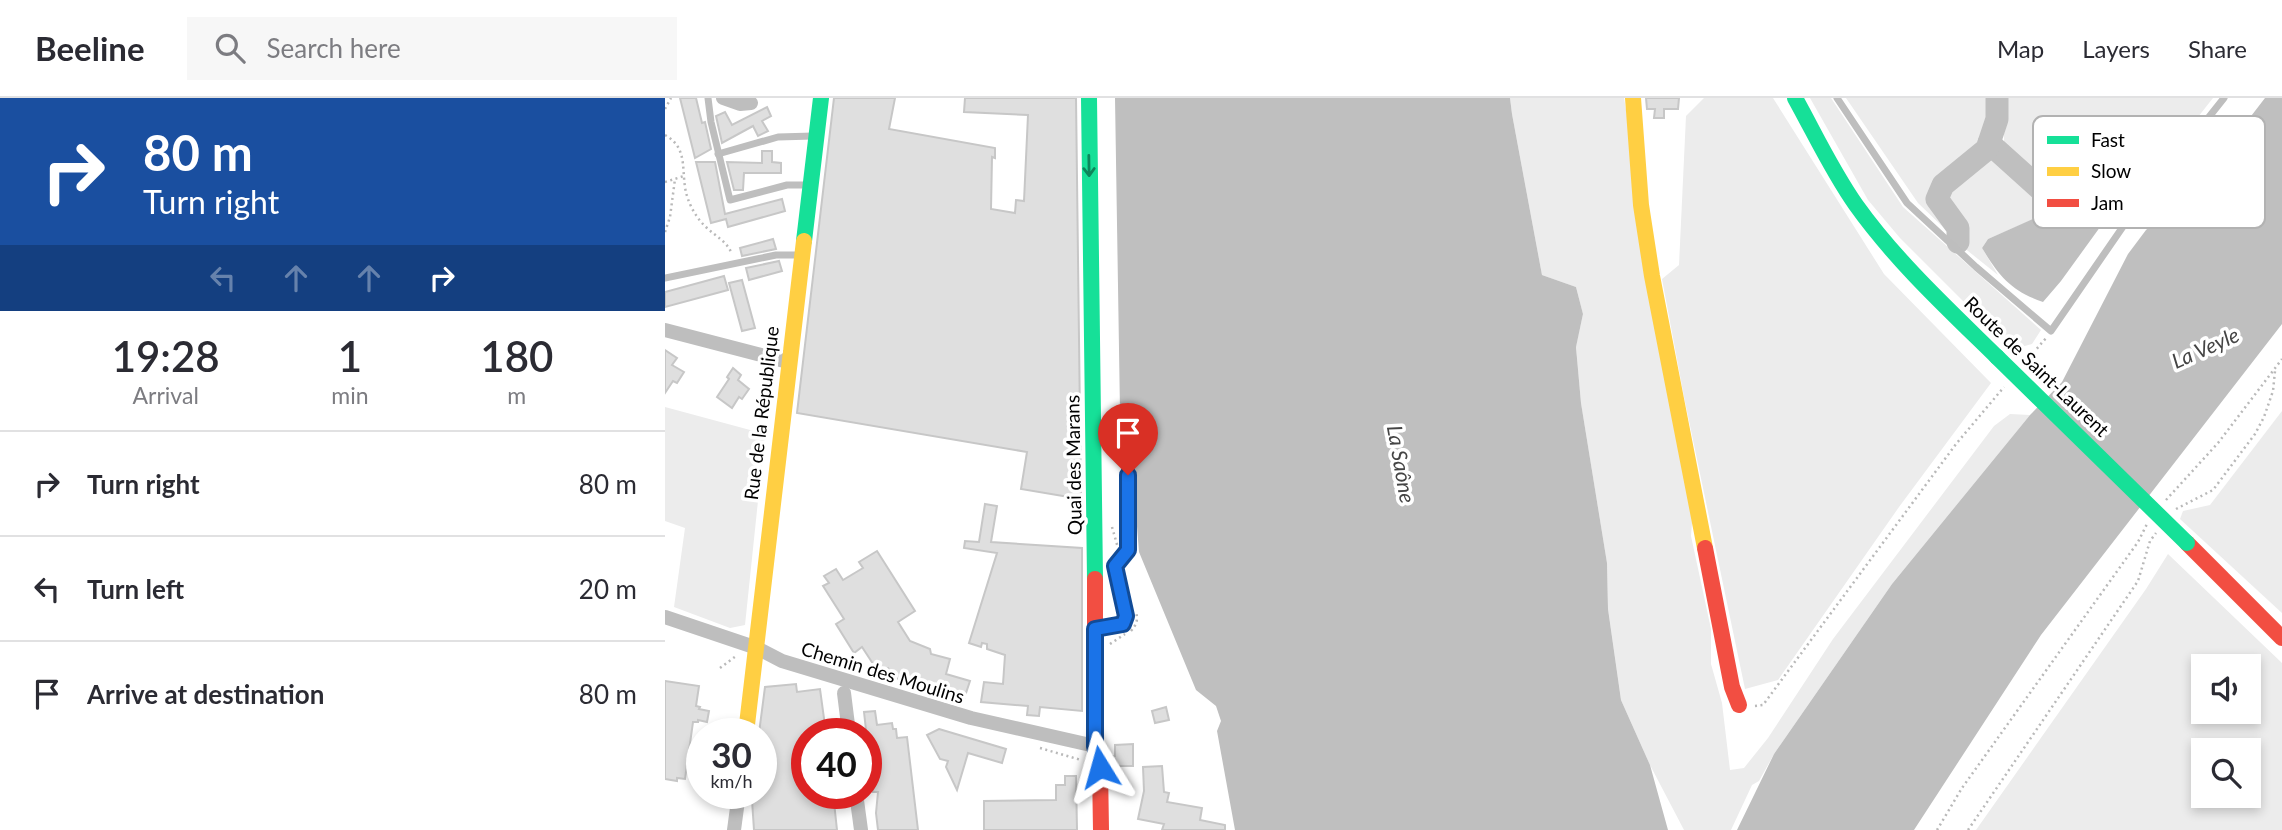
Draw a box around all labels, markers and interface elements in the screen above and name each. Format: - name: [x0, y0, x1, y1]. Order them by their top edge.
- search box: [187, 17, 677, 80]
- text: Beeline: [35, 28, 145, 68]
- icon: search: [211, 29, 249, 67]
- text: Search here: [267, 32, 401, 64]
- text: Map: [1997, 34, 2044, 63]
- text: Layers: [2082, 34, 2150, 63]
- text: Share: [2188, 34, 2247, 63]
- legend: [2033, 116, 2265, 228]
- text: 80 m: [143, 123, 253, 181]
- icon: right: [28, 126, 119, 217]
- text: Fast: [2091, 128, 2125, 151]
- one-way arrow: [1083, 154, 1096, 177]
- text: Slow: [2091, 159, 2131, 182]
- text: Turn right: [143, 182, 279, 221]
- text: Jam: [2091, 191, 2124, 214]
- icon: left: [204, 259, 242, 297]
- icon: ahead: [277, 259, 315, 297]
- icon: ahead: [350, 259, 388, 297]
- icon: right: [423, 259, 461, 297]
- street label: Route de Saint-Laurent: [1960, 291, 2114, 441]
- water label: La Veyle: [2167, 321, 2243, 373]
- street label: Rue de la République: [739, 325, 783, 501]
- text: 19:28: [112, 331, 220, 381]
- text: 1: [338, 331, 362, 381]
- text: 180: [480, 331, 553, 381]
- text: Arrival: [133, 381, 199, 409]
- text: min: [331, 381, 369, 409]
- text: m: [507, 381, 526, 409]
- street label: Quai des Marans: [1060, 395, 1086, 535]
- pin: [1098, 403, 1158, 475]
- icon: arrive: [1109, 414, 1147, 452]
- water label: La Saône: [1383, 423, 1421, 505]
- icon: right: [28, 465, 66, 503]
- text: Turn right: [87, 468, 200, 500]
- text: 80 m: [579, 468, 637, 500]
- icon: left: [28, 570, 66, 608]
- text: Turn left: [87, 573, 184, 605]
- text: 20 m: [579, 573, 637, 605]
- street label: Chemin des Moulins: [799, 636, 967, 708]
- map controls: [2191, 654, 2261, 808]
- button: sound: [2191, 654, 2261, 724]
- icon: arrive: [28, 675, 66, 713]
- text: Arrive at destination: [87, 678, 324, 710]
- text: 80 m: [579, 678, 637, 710]
- speed limit sign: 40: [791, 718, 882, 809]
- position arrow: [1063, 730, 1137, 804]
- text: 30: [711, 733, 752, 775]
- button: search: [2191, 738, 2261, 808]
- text: km/h: [710, 770, 753, 792]

